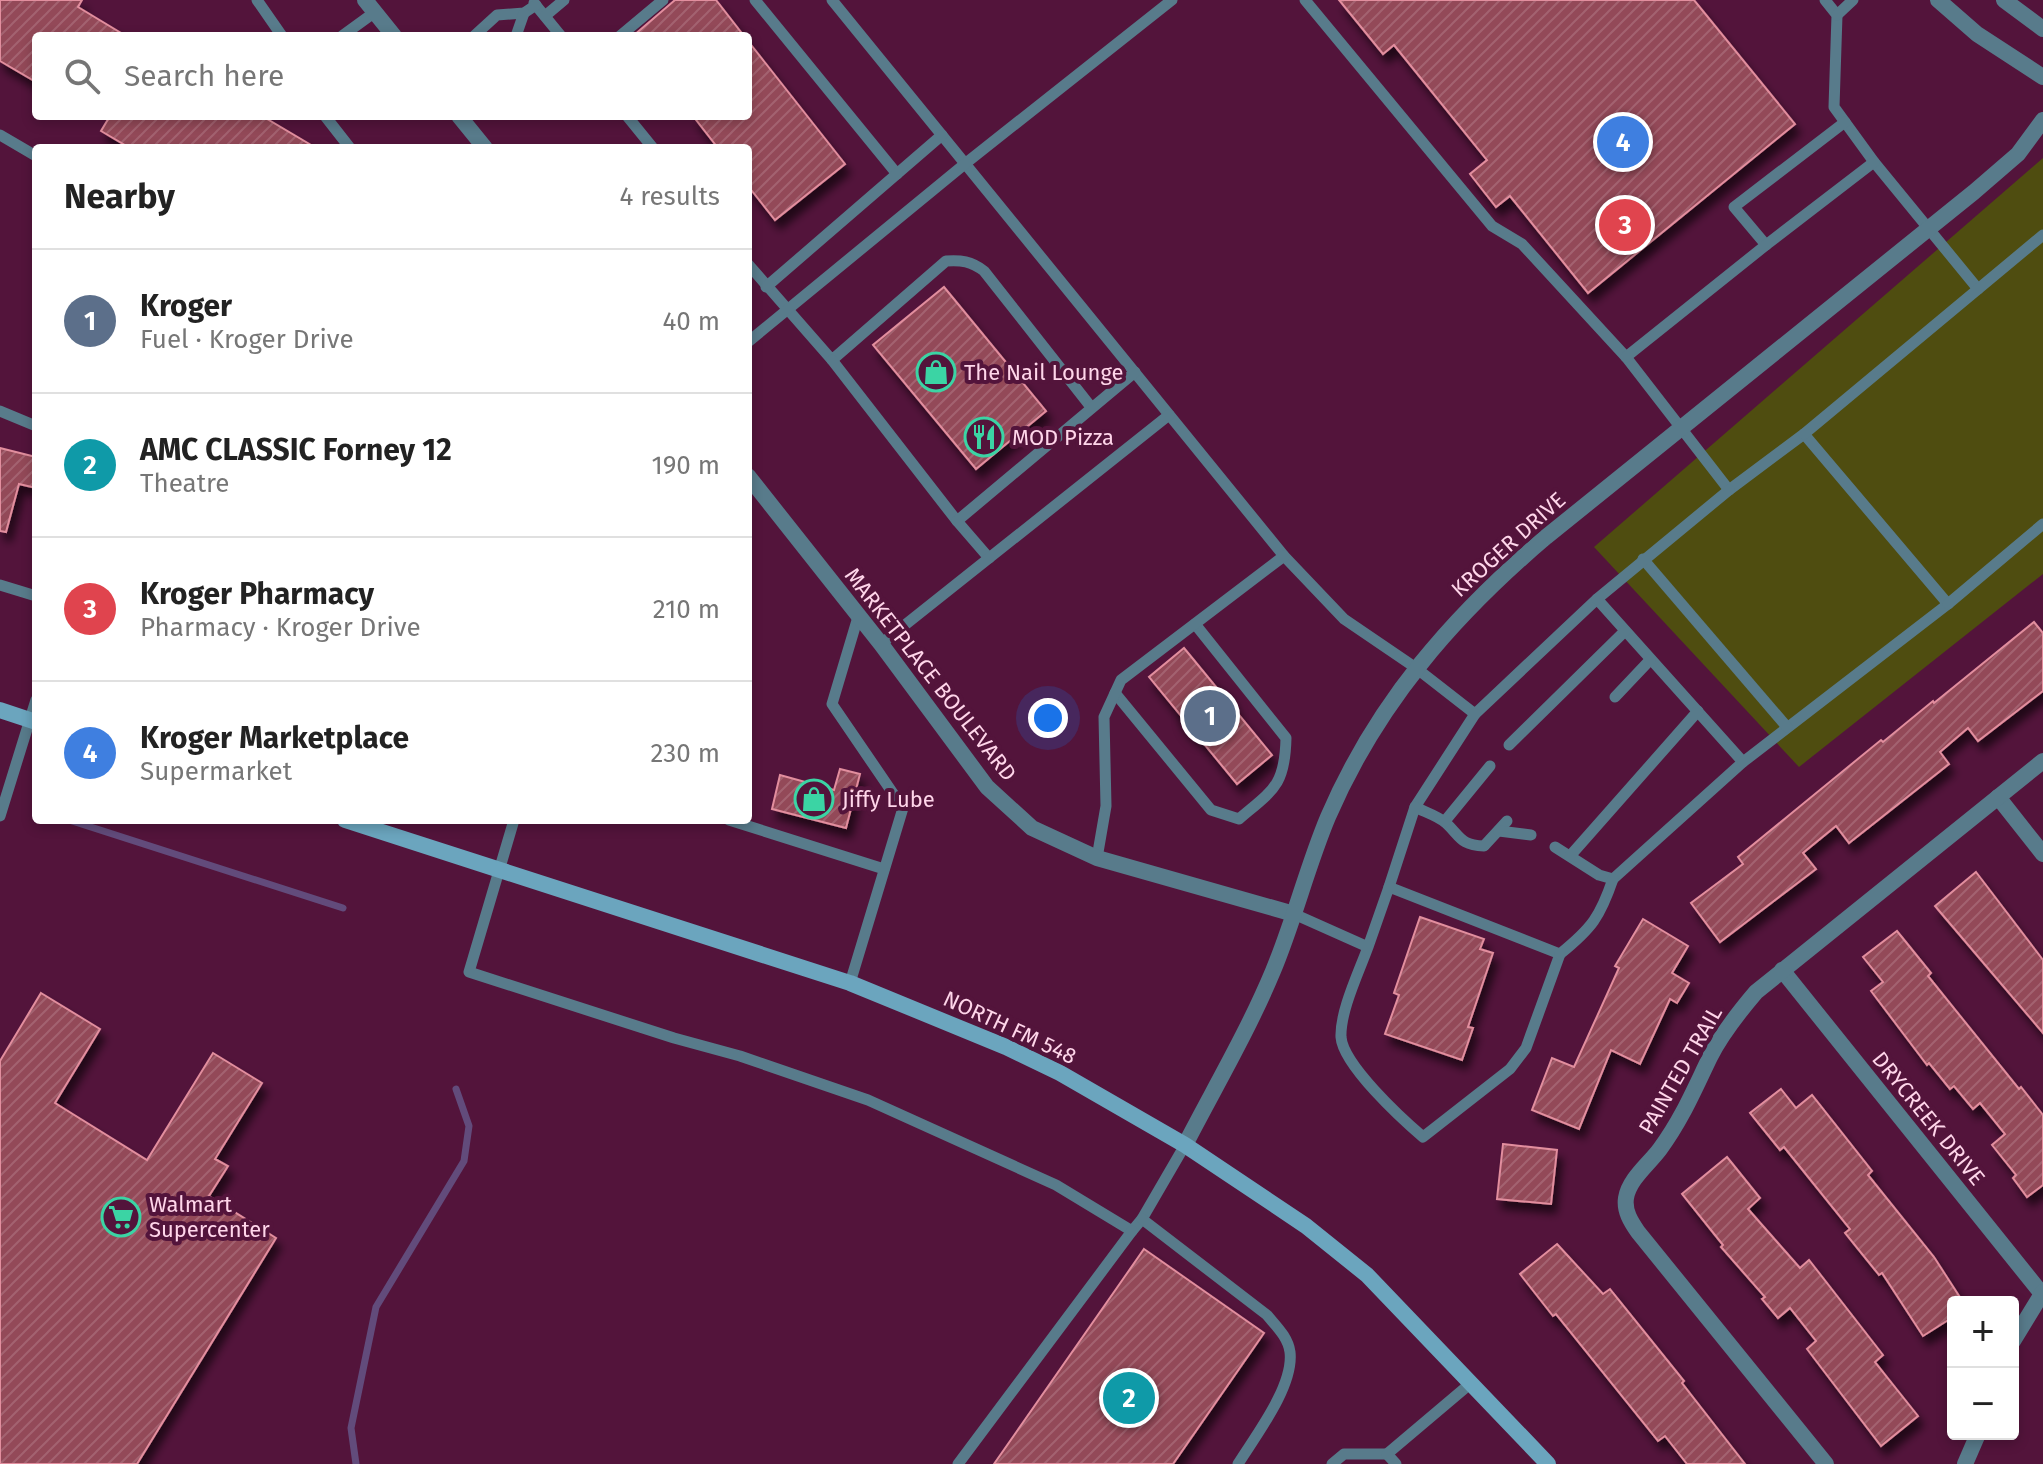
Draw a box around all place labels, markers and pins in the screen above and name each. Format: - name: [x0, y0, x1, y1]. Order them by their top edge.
- pin: 4: [1597, 112, 1649, 172]
- pin: 3: [1599, 195, 1651, 255]
- shop icon: The Nail Lounge: [915, 351, 957, 393]
- place label: The Nail Lounge: [964, 359, 1124, 386]
- restaurant icon: MOD Pizza: [963, 416, 1005, 458]
- place label: MOD Pizza: [1012, 424, 1114, 451]
- pin: 1: [1184, 686, 1236, 746]
- shop icon: Jiffy Lube: [793, 778, 835, 820]
- place label: Jiffy Lube: [842, 786, 935, 813]
- place label: Walmart Supercenter: [149, 1191, 270, 1243]
- supermarket icon: Walmart Supercenter: [100, 1196, 142, 1238]
- pin: 2: [1103, 1368, 1155, 1428]

